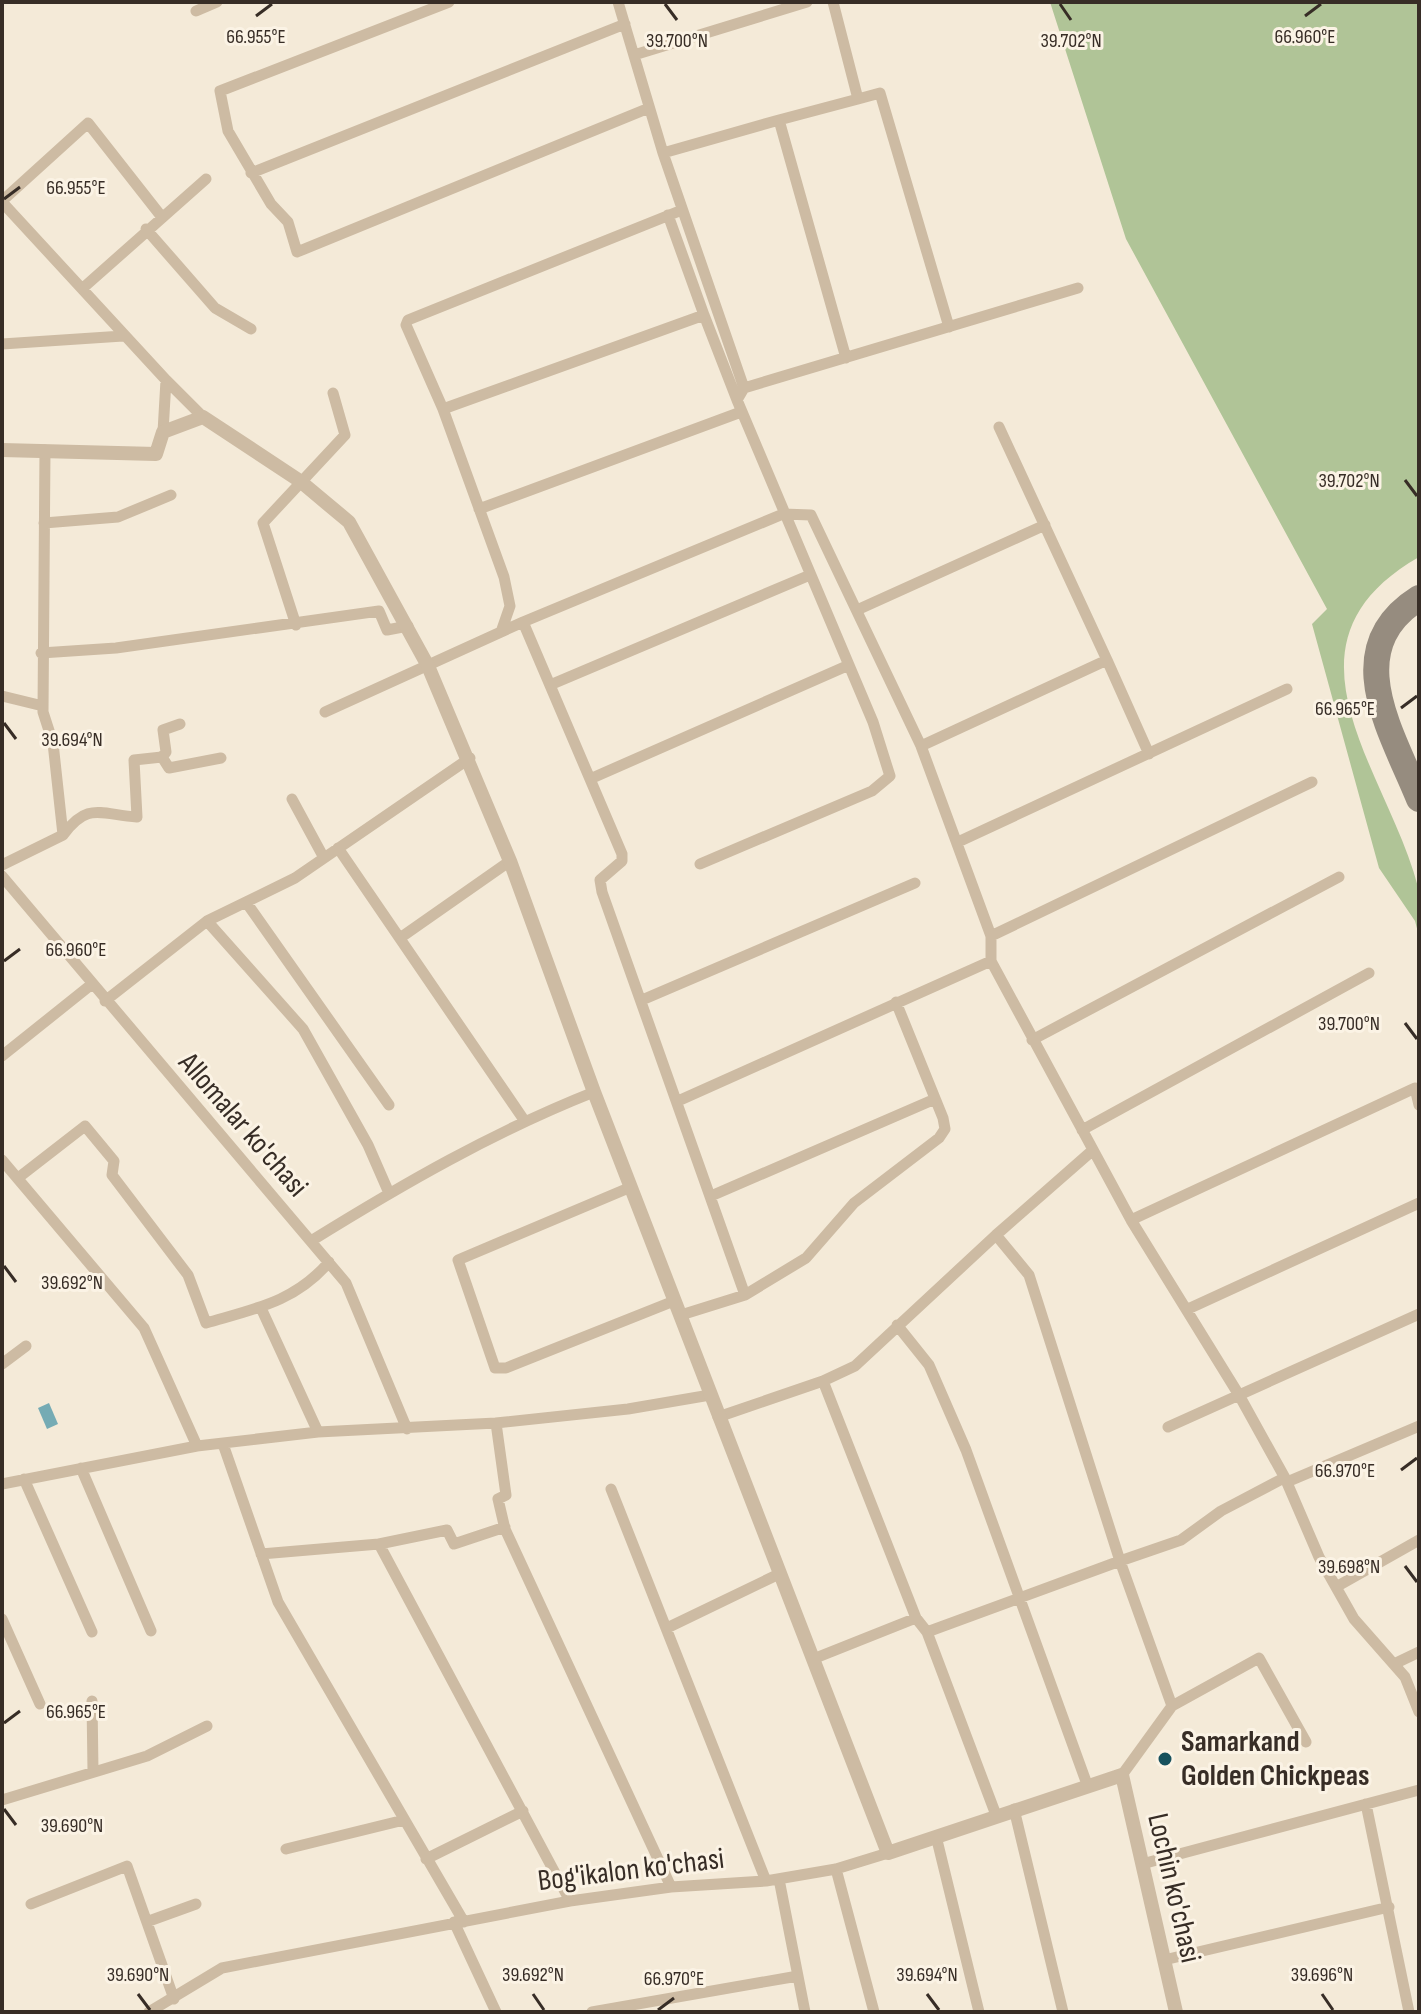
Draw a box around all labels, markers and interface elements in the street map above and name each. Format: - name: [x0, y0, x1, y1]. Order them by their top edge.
- text: 66.955°E: [226, 25, 286, 49]
- text: 66.960°E: [1274, 25, 1336, 49]
- text: 39.700°N: [646, 29, 708, 53]
- text: 39.702°N: [1040, 29, 1102, 53]
- text: 66.955°E: [46, 176, 106, 200]
- text: 39.702°N: [1318, 469, 1380, 493]
- text: 66.965°E: [1315, 697, 1375, 721]
- text: 39.694°N: [41, 728, 103, 752]
- text: 66.960°E: [45, 938, 107, 962]
- text: 39.700°N: [1318, 1012, 1380, 1036]
- street label: Allomalar ko'chasi: [170, 1045, 315, 1204]
- text: 39.692°N: [41, 1271, 103, 1295]
- text: 66.970°E: [1315, 1459, 1375, 1483]
- text: 39.698°N: [1318, 1555, 1380, 1579]
- text: 66.965°E: [46, 1700, 106, 1724]
- place label: Samarkand Golden Chickpeas: [1181, 1724, 1370, 1794]
- marker: Samarkand Golden Chickpeas: [1156, 1750, 1174, 1768]
- street label: Lochin ko'chasi: [1139, 1810, 1209, 1966]
- text: 39.690°N: [41, 1814, 103, 1838]
- street label: Bog'ikalon ko'chasi: [536, 1841, 726, 1899]
- text: 39.690°N: [107, 1963, 169, 1987]
- text: 39.692°N: [502, 1963, 564, 1987]
- text: 39.694°N: [896, 1963, 958, 1987]
- text: 39.696°N: [1291, 1963, 1353, 1987]
- text: 66.970°E: [644, 1967, 704, 1991]

